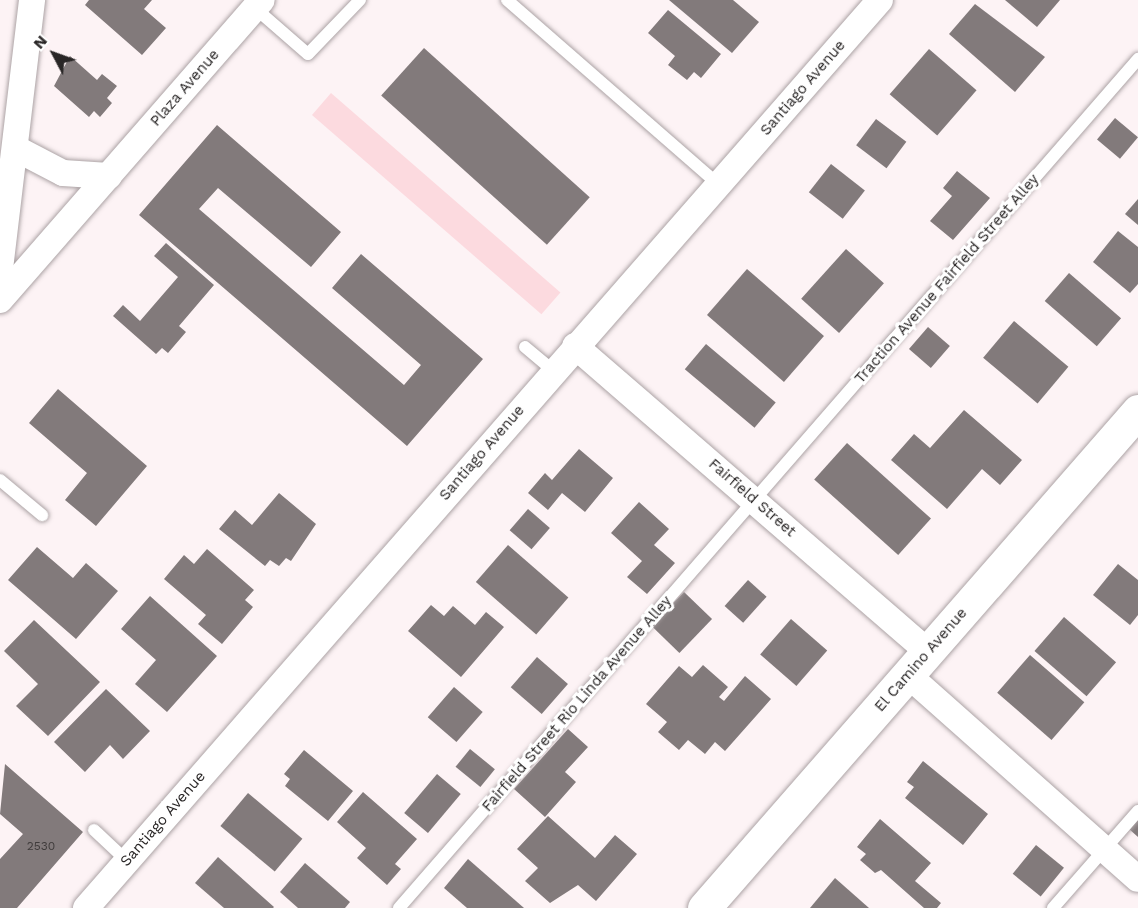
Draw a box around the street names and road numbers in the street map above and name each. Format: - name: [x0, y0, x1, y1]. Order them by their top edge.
- street label: Santiago Avenue: [756, 36, 850, 140]
- street label: Plaza Avenue: [146, 46, 224, 130]
- street label: Traction Avenue Fairfield Street Alley: [851, 170, 1043, 388]
- street label: Santiago Avenue: [435, 401, 529, 505]
- street label: Fairfield Street: [705, 455, 799, 541]
- street label: Fairfield Street Rio Linda Avenue Alley: [478, 592, 676, 816]
- street label: El Camino Avenue: [871, 604, 971, 716]
- street label: Santiago Avenue: [116, 767, 210, 871]

